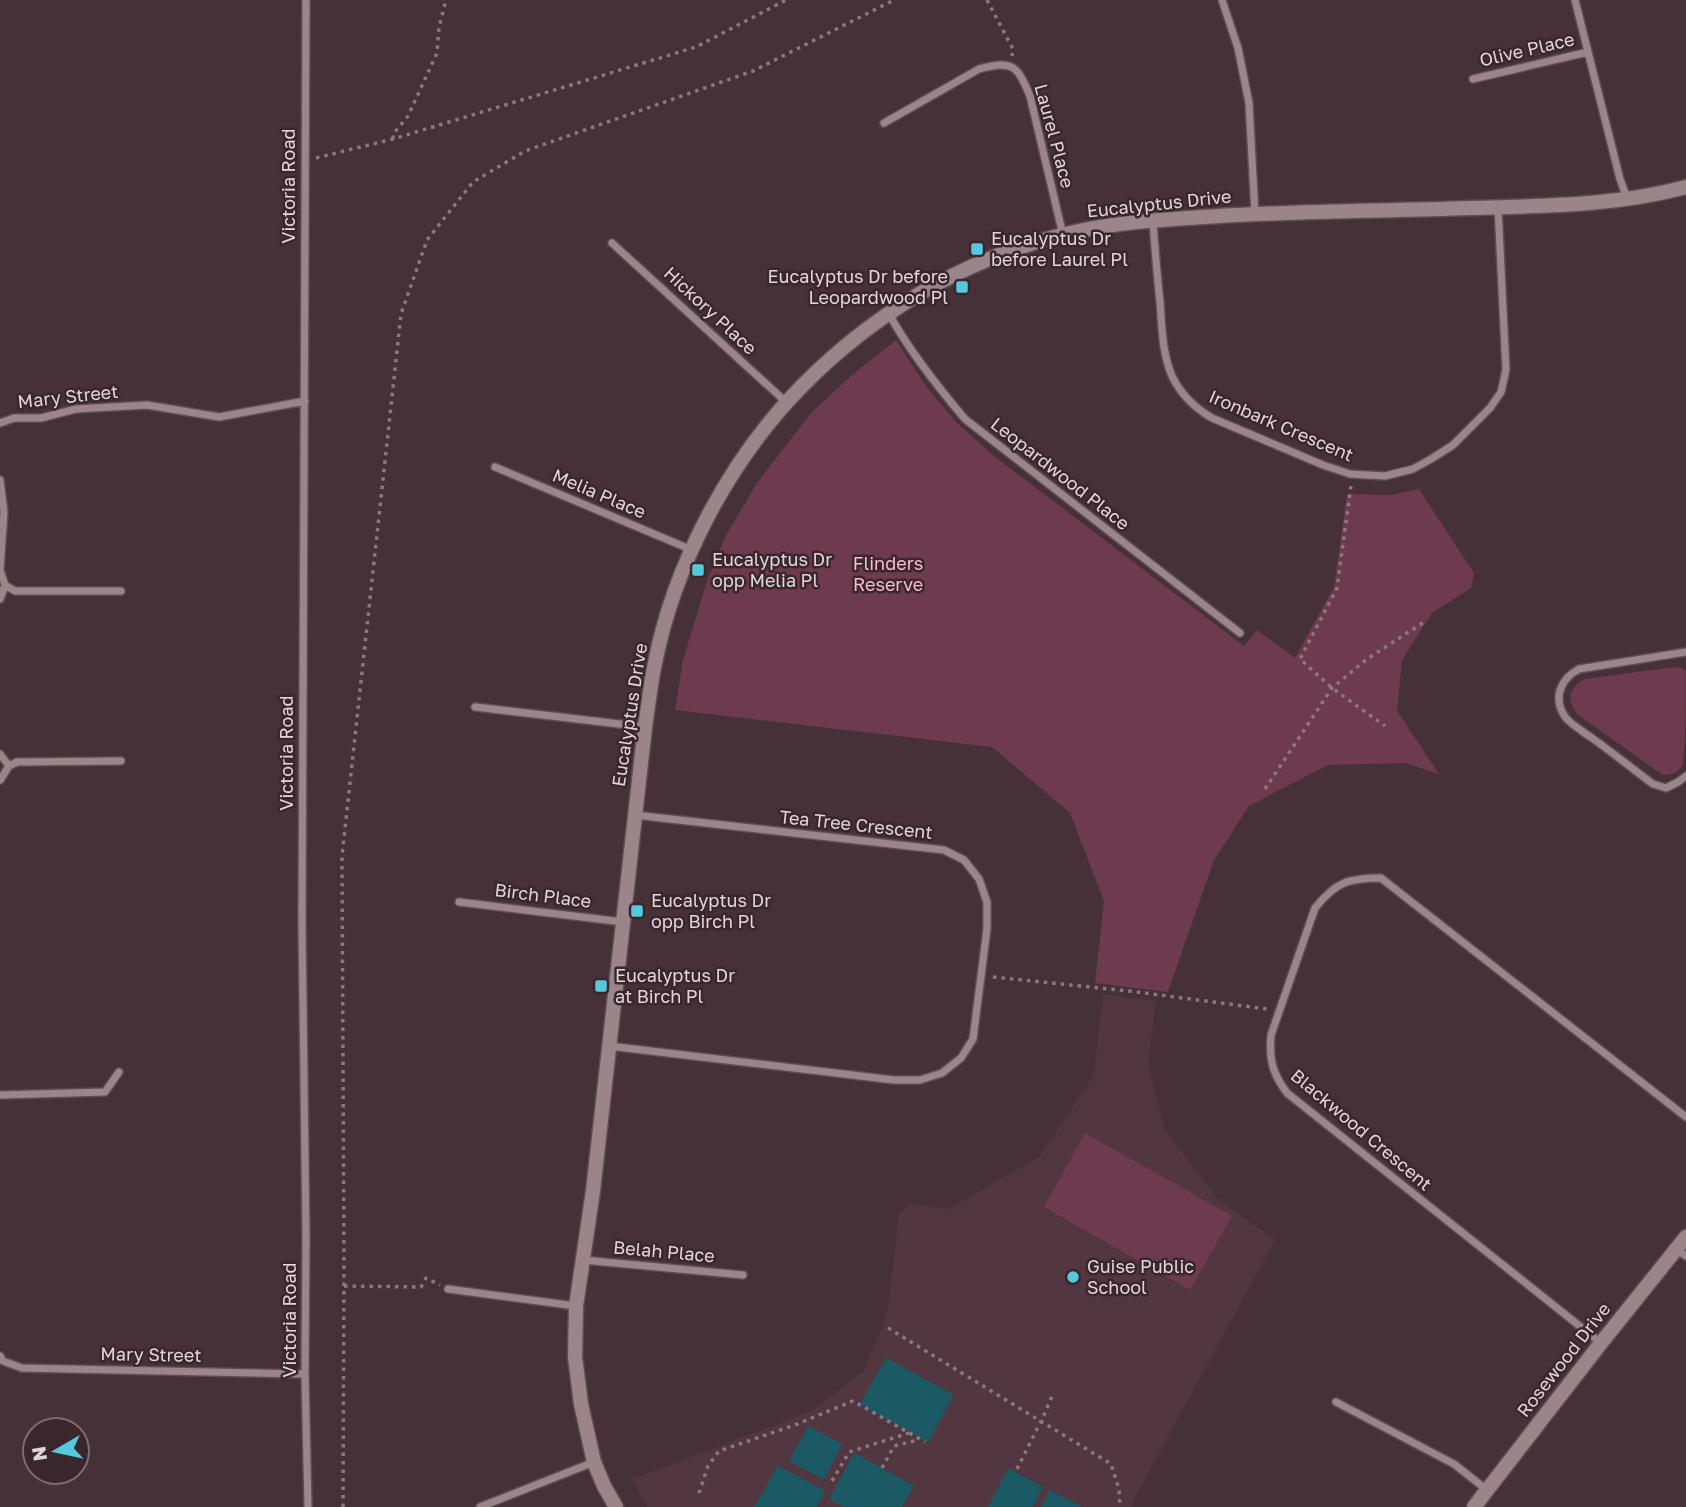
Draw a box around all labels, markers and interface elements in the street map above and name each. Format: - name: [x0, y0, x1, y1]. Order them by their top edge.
- street label: Olive Place: [1477, 27, 1576, 71]
- street label: Laurel Place: [1030, 81, 1079, 190]
- street label: Victoria Road: [277, 128, 299, 244]
- street label: Eucalyptus Drive: [1086, 184, 1232, 222]
- place label: Eucalyptus Dr before Laurel Pl: [991, 227, 1128, 270]
- marker: Eucalyptus Dr before Laurel Pl: [969, 241, 985, 257]
- street label: Hickory Place: [660, 262, 762, 359]
- place label: Eucalyptus Dr before Leopardwood Pl: [768, 265, 948, 308]
- marker: Eucalyptus Dr before Leopardwood Pl: [954, 279, 970, 295]
- street label: Mary Street: [16, 380, 119, 412]
- street label: Ironbark Crescent: [1206, 385, 1357, 465]
- street label: Leopardwood Place: [987, 412, 1134, 534]
- street label: Melia Place: [549, 464, 649, 523]
- place label: Eucalyptus Dr opp Melia Pl: [712, 548, 832, 591]
- park label: Flinders Reserve: [853, 552, 923, 595]
- marker: Eucalyptus Dr opp Melia Pl: [690, 562, 706, 578]
- street label: Eucalyptus Drive: [607, 641, 651, 788]
- street label: Victoria Road: [275, 695, 297, 811]
- street label: Tea Tree Crescent: [778, 805, 934, 843]
- street label: Birch Place: [494, 878, 593, 912]
- place label: Eucalyptus Dr opp Birch Pl: [651, 889, 771, 932]
- marker: Eucalyptus Dr opp Birch Pl: [629, 903, 645, 919]
- place label: Eucalyptus Dr at Birch Pl: [615, 964, 735, 1007]
- marker: Eucalyptus Dr at Birch Pl: [593, 978, 609, 994]
- street label: Blackwood Crescent: [1287, 1064, 1437, 1195]
- street label: Belah Place: [612, 1236, 716, 1266]
- place label: Guise Public School: [1087, 1255, 1194, 1298]
- street label: Victoria Road: [278, 1262, 300, 1378]
- marker: Guise Public School: [1065, 1269, 1081, 1285]
- street label: Rosewood Drive: [1512, 1298, 1615, 1421]
- street label: Mary Street: [100, 1342, 202, 1366]
- north arrow: [21, 1416, 91, 1486]
- text: N: [26, 1445, 51, 1463]

